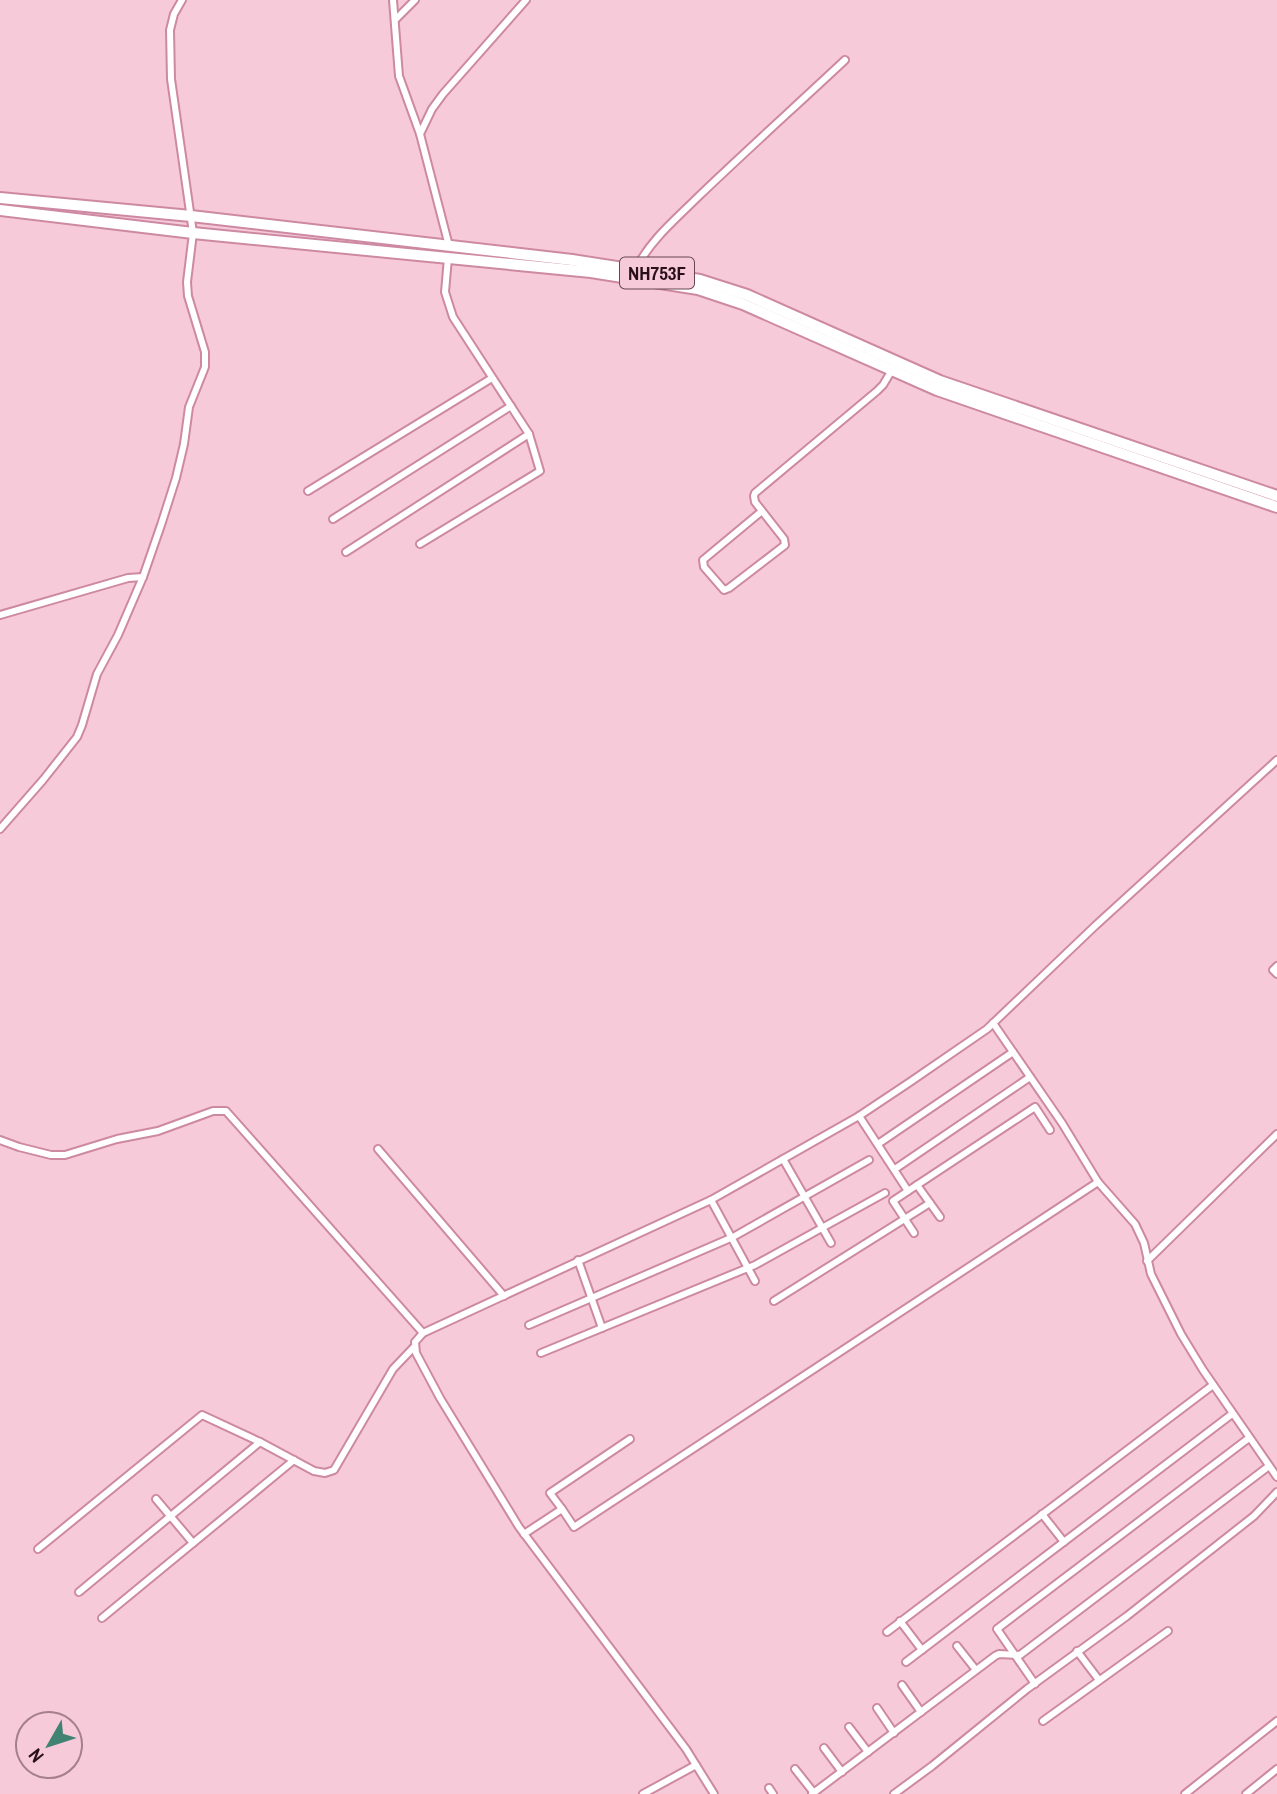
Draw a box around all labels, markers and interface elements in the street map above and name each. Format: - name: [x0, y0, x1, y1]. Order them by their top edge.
- road number: NH753F: [620, 258, 694, 288]
- north arrow: [14, 1710, 84, 1780]
- text: N: [22, 1743, 49, 1768]

